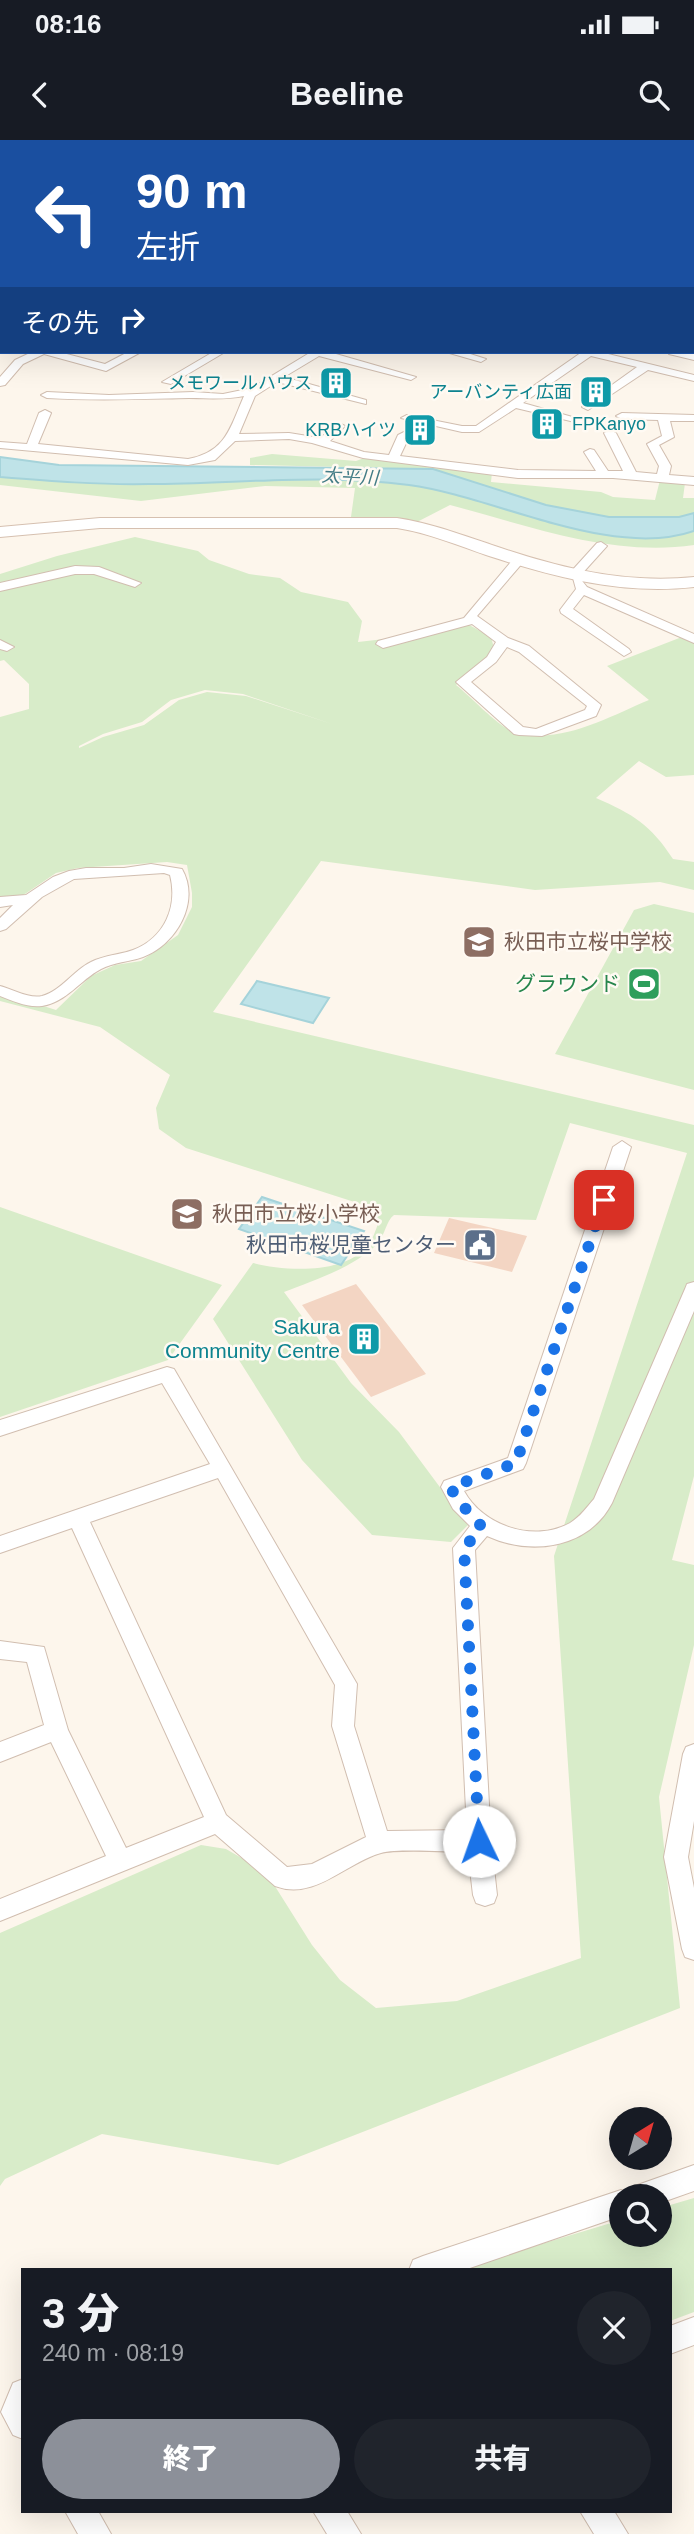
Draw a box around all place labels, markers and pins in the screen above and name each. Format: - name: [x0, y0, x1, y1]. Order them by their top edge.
- building icon: メモワールハウス: [317, 364, 355, 402]
- place label: メモワールハウス: [168, 373, 312, 393]
- building icon: アーバンティ広面: [577, 373, 615, 411]
- place label: アーバンティ広面: [429, 382, 572, 402]
- building icon: FPKanyo: [528, 405, 566, 443]
- building icon: KRBハイツ: [401, 411, 439, 449]
- place label: FPKanyo: [572, 414, 646, 434]
- place label: KRBハイツ: [305, 420, 396, 440]
- school or university icon: 秋田市立桜中学校: [460, 923, 498, 961]
- place label: 秋田市立桜中学校: [504, 930, 672, 953]
- sports icon: グラウンド: [625, 965, 663, 1003]
- place label: グラウンド: [515, 972, 620, 995]
- pin: [574, 1170, 634, 1230]
- school or university icon: 秋田市立桜小学校: [168, 1195, 206, 1233]
- place label: 秋田市立桜小学校: [212, 1202, 380, 1225]
- public building icon: 秋田市桜児童センター: [461, 1226, 499, 1264]
- place label: 秋田市桜児童センター: [246, 1233, 456, 1256]
- place label: Sakura Community Centre: [165, 1315, 340, 1362]
- building icon: Sakura Community Centre: [345, 1320, 383, 1358]

